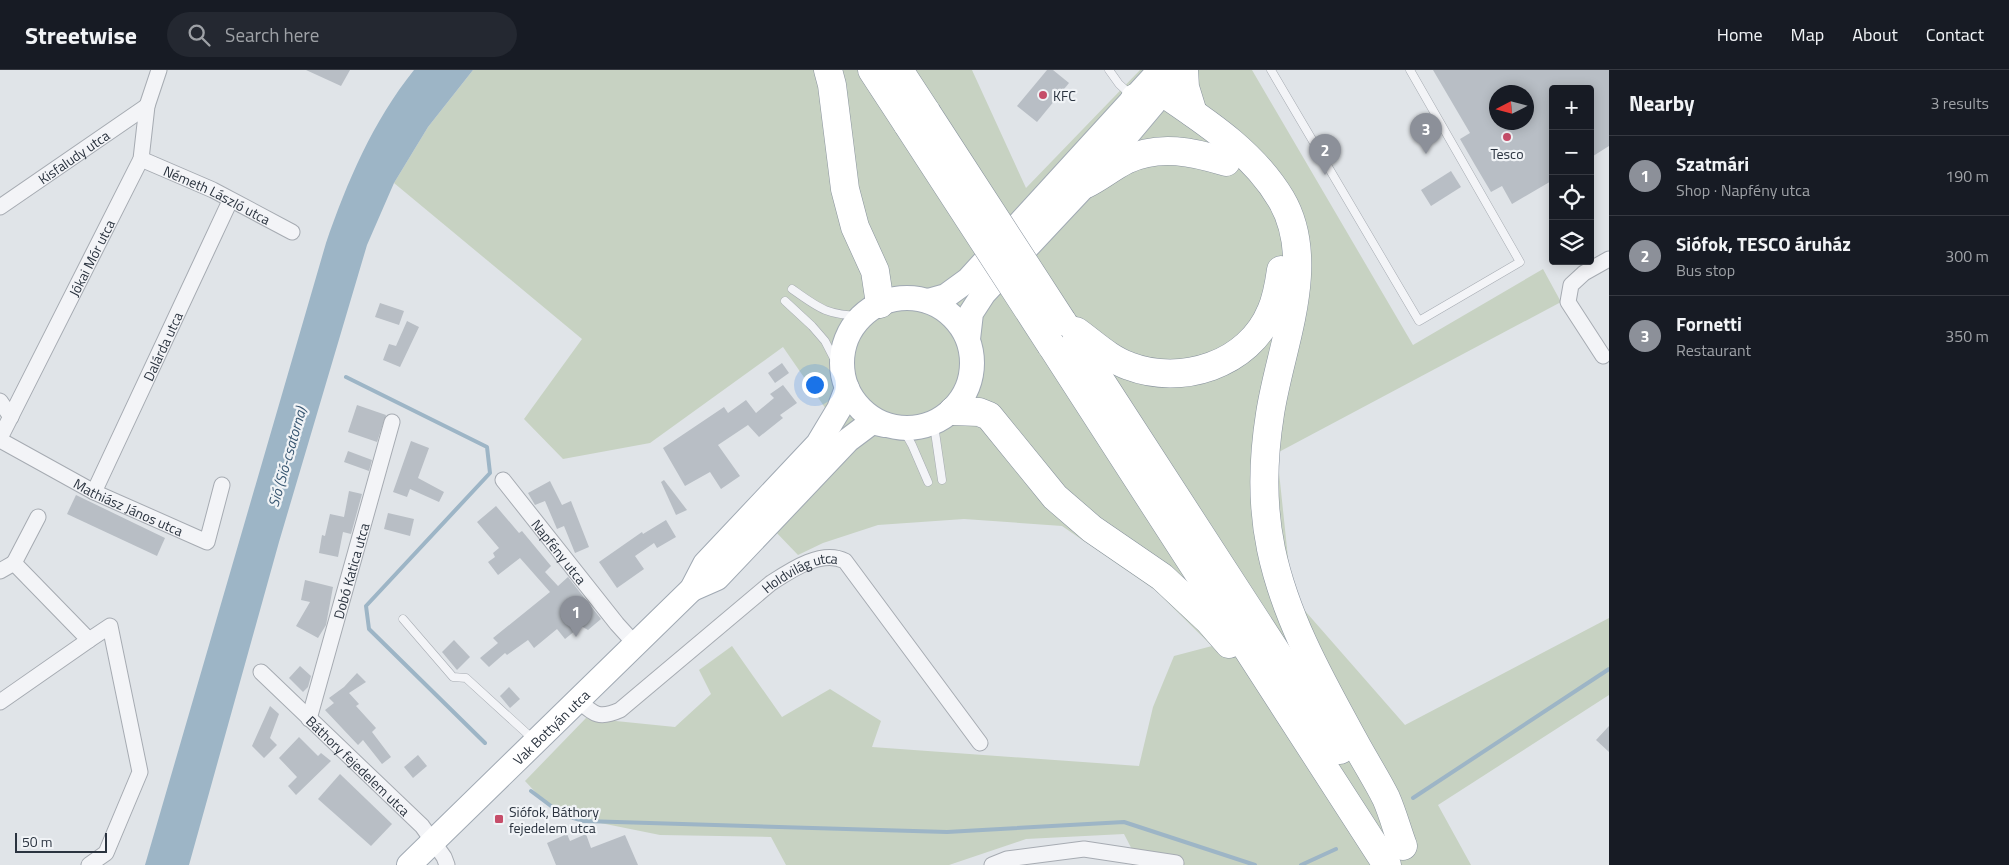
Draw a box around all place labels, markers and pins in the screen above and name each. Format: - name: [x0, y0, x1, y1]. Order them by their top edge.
- place label: KFC: [1053, 85, 1076, 106]
- marker: KFC: [1037, 89, 1049, 101]
- pin: 3: [1410, 113, 1442, 154]
- marker: Tesco: [1501, 131, 1513, 143]
- pin: 2: [1309, 134, 1341, 175]
- place label: Tesco: [1490, 143, 1524, 164]
- pin: 1: [560, 596, 592, 637]
- place label: Siófok, Báthory fejedelem utca: [509, 801, 599, 838]
- marker: Siófok, Báthory fejedelem utca: [493, 813, 505, 825]

